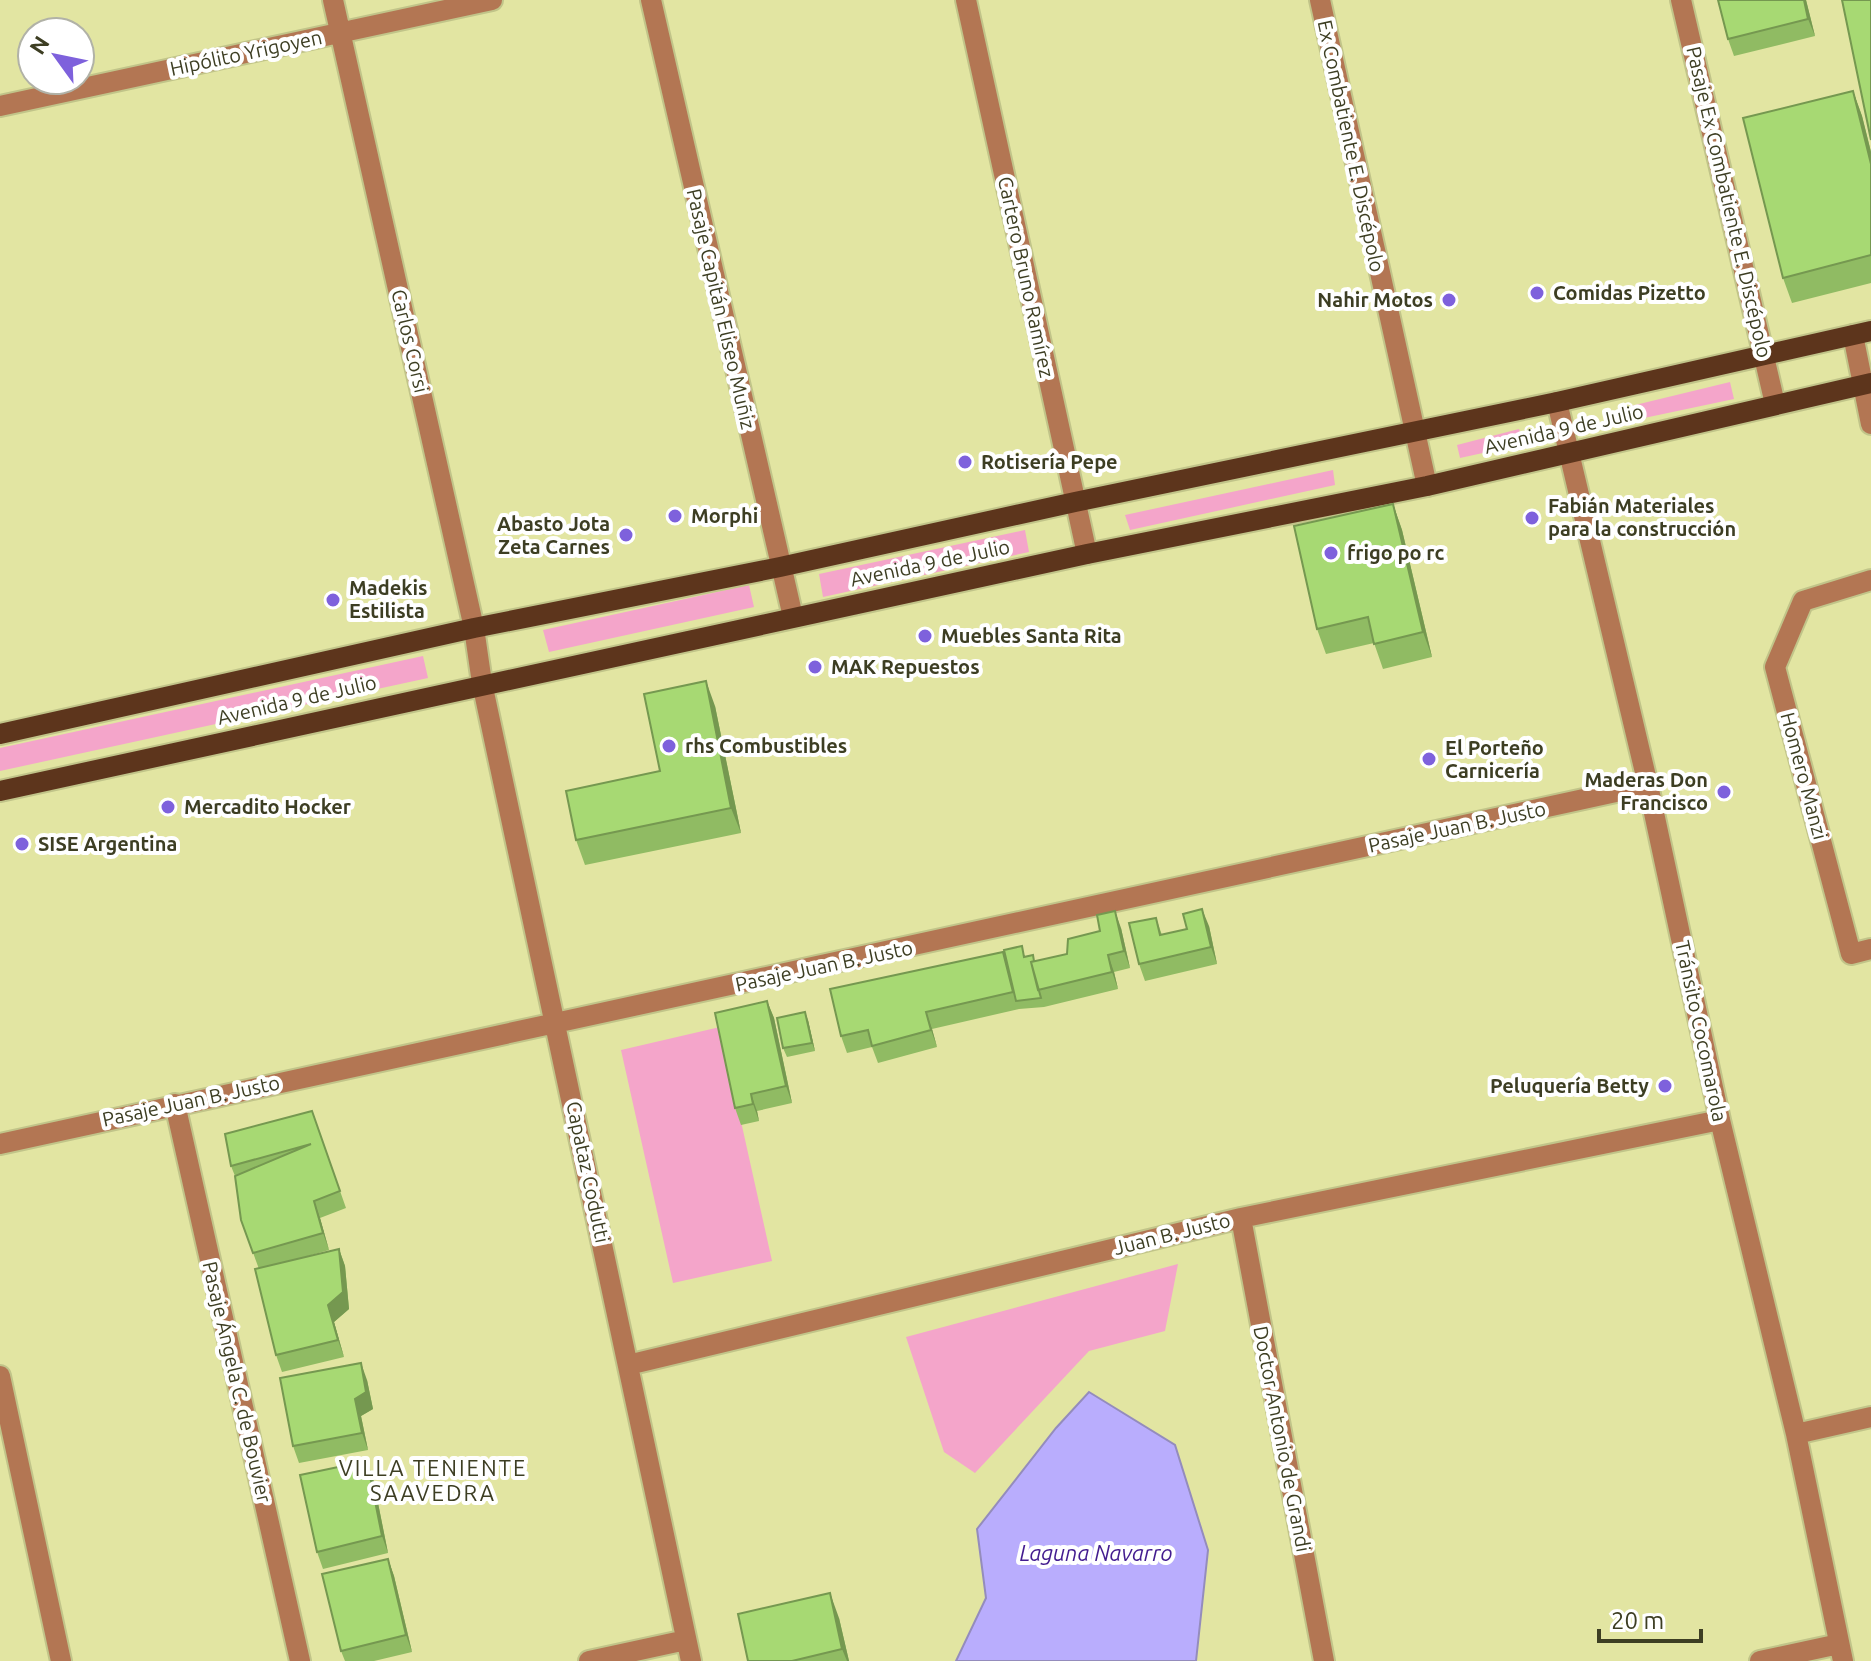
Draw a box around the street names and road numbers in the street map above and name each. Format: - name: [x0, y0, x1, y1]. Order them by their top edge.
- street label: Ex Combatiente E. Discépolo: [1314, 18, 1389, 274]
- street label: Hipólito Yrigoyen: [168, 25, 324, 80]
- street label: Pasaje Ex Combatiente E. Discépolo: [1682, 44, 1777, 360]
- street label: Cartero Bruno Ramírez: [994, 174, 1059, 379]
- street label: Pasaje Capitán Eliseo Muñiz: [683, 186, 760, 431]
- street label: Carlos Corsi: [387, 287, 434, 395]
- street label: Avenida 9 de Julio: [1482, 399, 1646, 458]
- street label: Avenida 9 de Julio: [848, 534, 1012, 591]
- street label: Avenida 9 de Julio: [215, 670, 379, 729]
- street label: Homero Manzi: [1776, 710, 1833, 842]
- street label: Pasaje Juan B. Justo: [1366, 796, 1548, 857]
- street label: Pasaje Juan B. Justo: [733, 935, 915, 996]
- street label: Tránsito Cocomarola: [1671, 938, 1732, 1124]
- street label: Pasaje Juan B. Justo: [100, 1070, 282, 1131]
- street label: Capataz Codutti: [562, 1099, 615, 1245]
- street label: Juan B. Justo: [1111, 1208, 1232, 1259]
- street label: Pasaje Ángela C. de Bouvier: [198, 1259, 277, 1505]
- street label: Doctor Antonio de Grandi: [1249, 1324, 1316, 1554]

